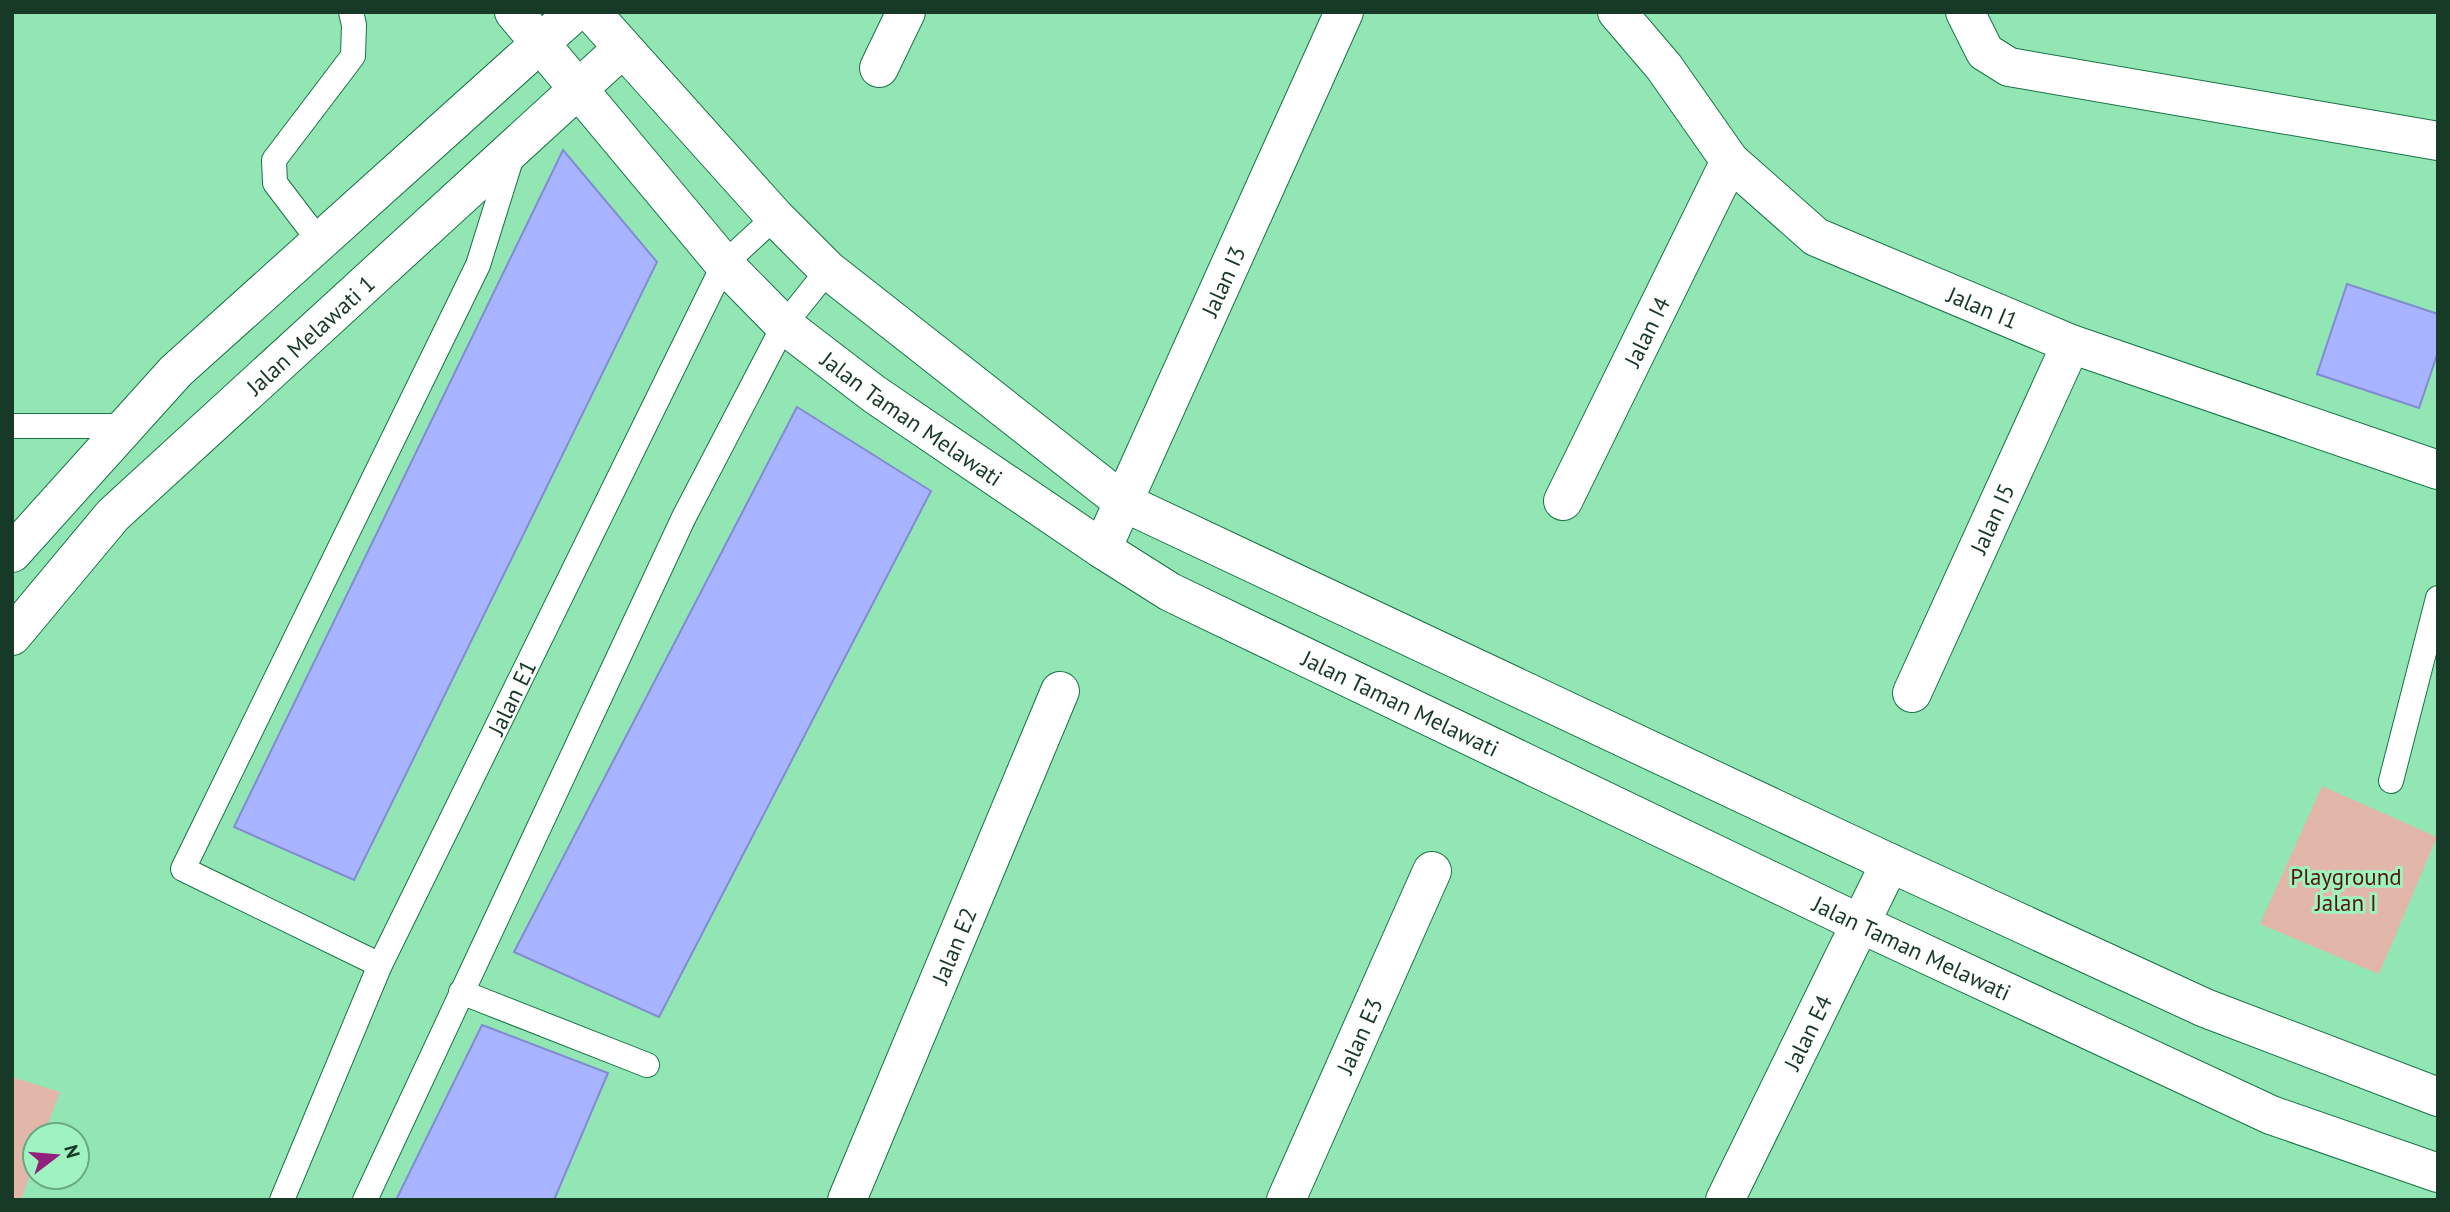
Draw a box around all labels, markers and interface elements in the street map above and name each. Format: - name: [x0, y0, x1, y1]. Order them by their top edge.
- street label: Jalan I3: [1194, 241, 1251, 322]
- street label: Jalan Melawati 1: [239, 268, 380, 401]
- street label: Jalan I1: [1942, 279, 2023, 335]
- street label: Jalan I4: [1616, 291, 1676, 372]
- street label: Jalan Taman Melawati: [815, 344, 1008, 492]
- street label: Jalan I5: [1963, 478, 2020, 559]
- street label: Jalan Taman Melawati: [1296, 643, 1504, 762]
- street label: Jalan E1: [480, 655, 542, 740]
- park label: Playground Jalan I: [2290, 862, 2402, 917]
- street label: Jalan Taman Melawati: [1807, 888, 2016, 1006]
- street label: Jalan E2: [924, 903, 982, 989]
- street label: Jalan E4: [1776, 989, 1838, 1075]
- street label: Jalan E3: [1329, 993, 1388, 1079]
- north arrow: [21, 1121, 91, 1191]
- text: N: [59, 1142, 86, 1161]

